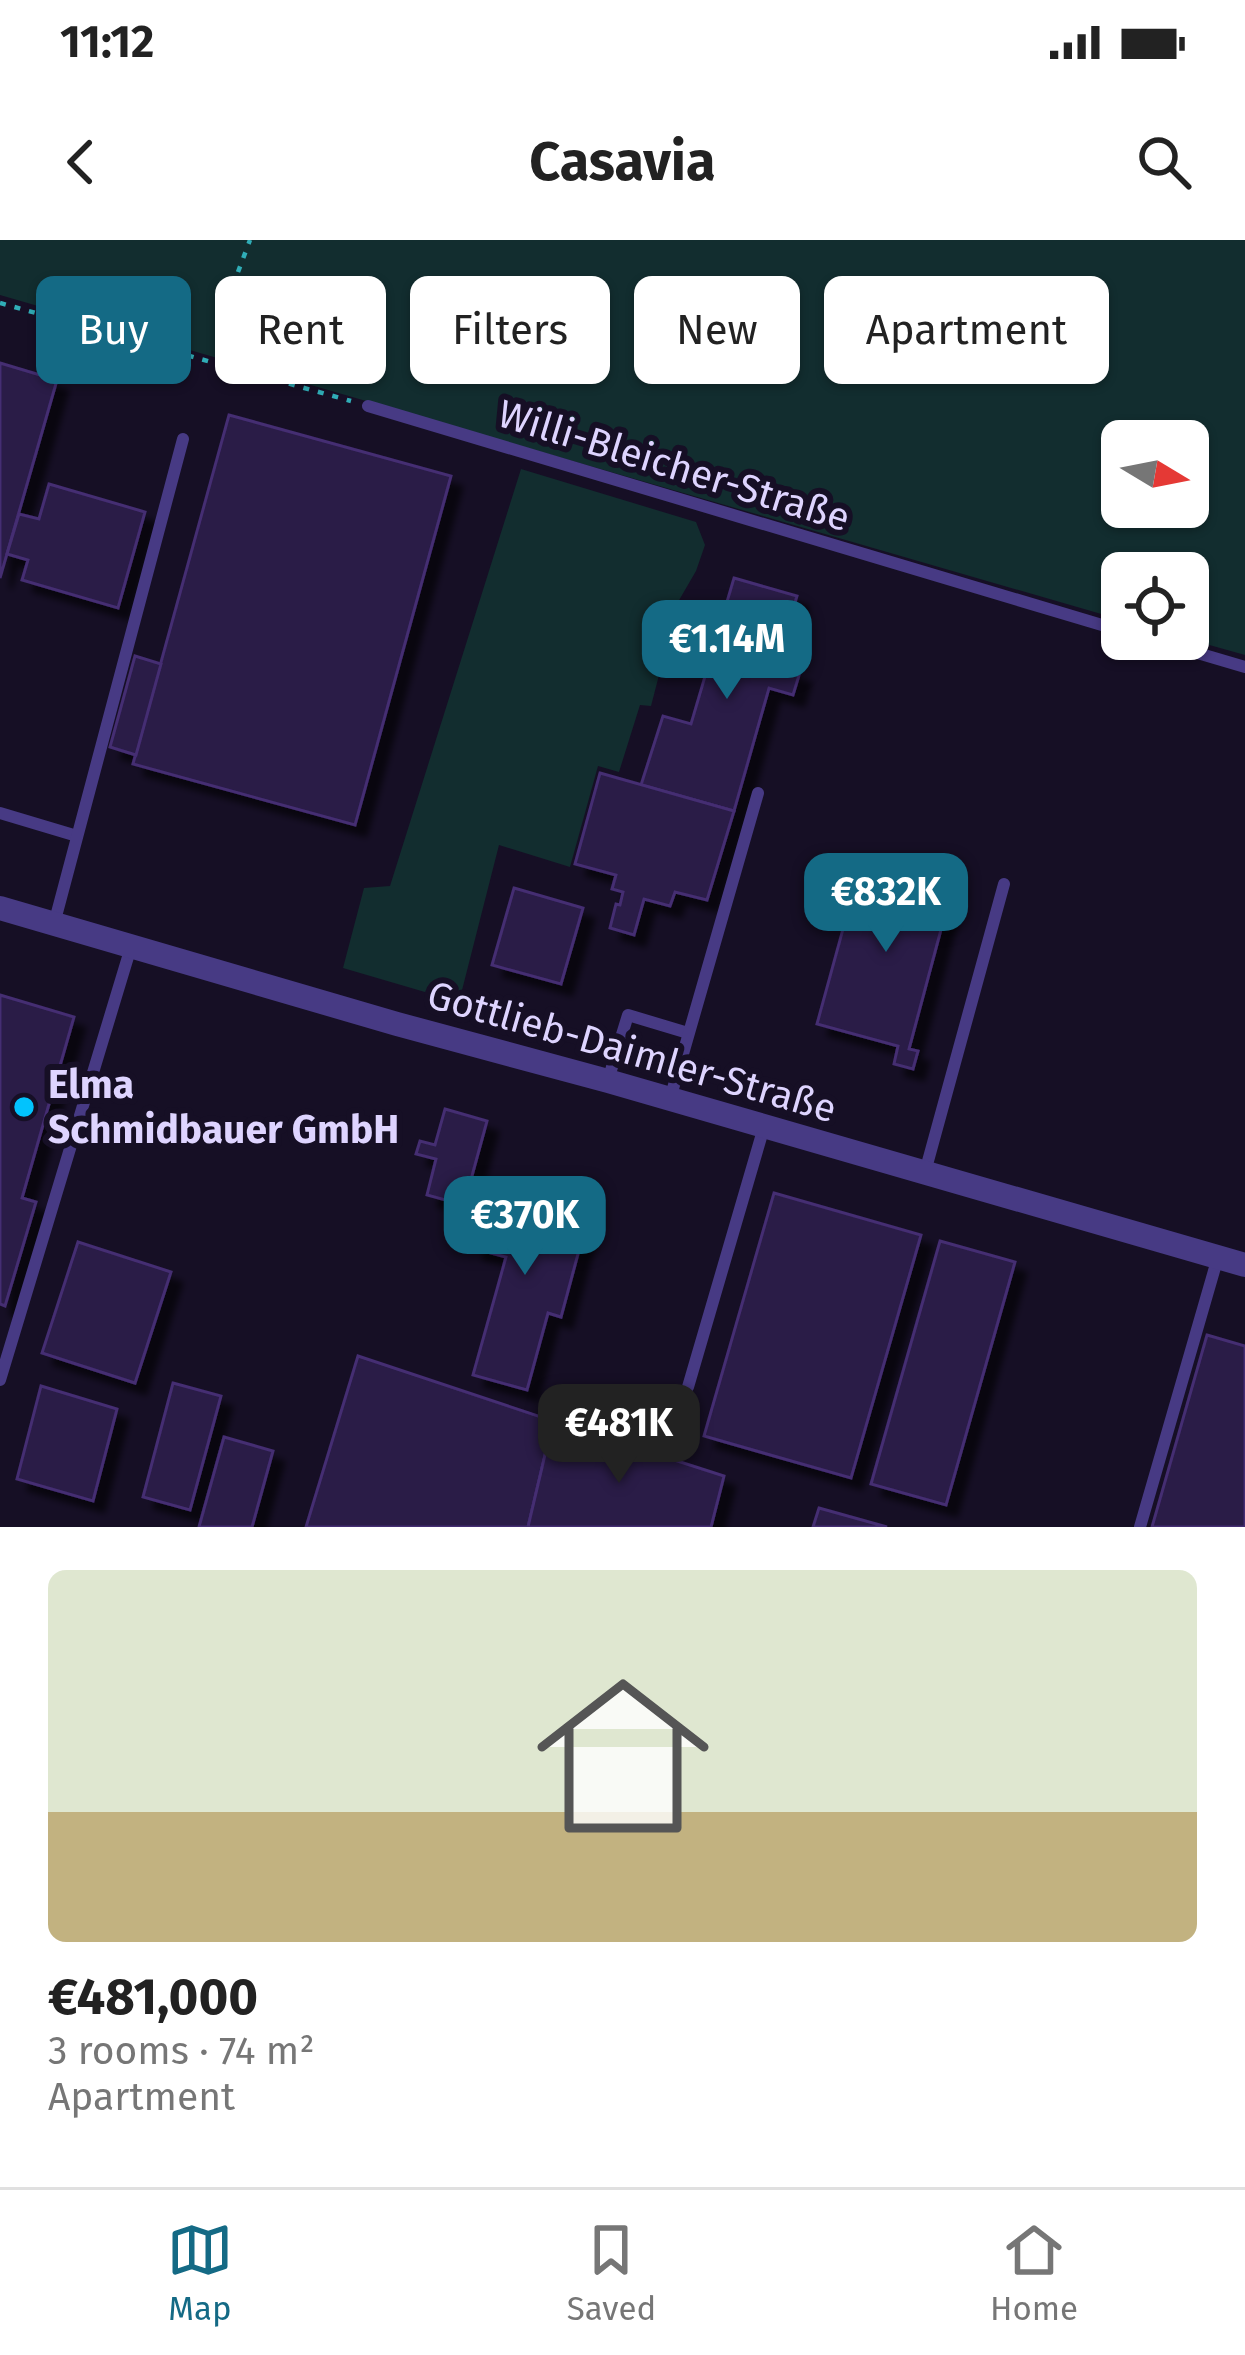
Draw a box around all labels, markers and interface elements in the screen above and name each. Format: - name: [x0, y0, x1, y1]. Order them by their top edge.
- text: 11:12: [60, 15, 154, 69]
- icon: back: [48, 129, 114, 195]
- icon: search: [1131, 129, 1197, 195]
- text: Casavia: [529, 130, 716, 194]
- chip: Buy: [36, 276, 191, 384]
- chip: Rent: [215, 276, 386, 384]
- chip: Filters: [410, 276, 610, 384]
- chip: New: [634, 276, 800, 384]
- chip: Apartment: [824, 276, 1109, 384]
- street label: Willi-Bleicher-Straße: [493, 391, 855, 541]
- north arrow: [1101, 420, 1209, 528]
- map controls: [1101, 420, 1209, 660]
- button: locate: [1101, 552, 1209, 660]
- pin: €1.14M: [629, 600, 825, 702]
- text: €1.14M: [669, 616, 785, 662]
- pin: €832K: [802, 853, 970, 955]
- text: €832K: [831, 869, 941, 915]
- street label: Gottlieb-Daimler-Straße: [422, 972, 842, 1132]
- place label: Elma Schmidbauer GmbH: [48, 1062, 399, 1153]
- marker: Elma Schmidbauer GmbH: [11, 1094, 37, 1120]
- pin: €370K: [441, 1176, 609, 1278]
- text: €370K: [471, 1192, 579, 1238]
- pin: €481K: [535, 1384, 703, 1486]
- text: €481K: [565, 1400, 673, 1446]
- icon: home: [515, 1648, 731, 1864]
- text: €481,000: [48, 1966, 258, 2028]
- text: 3 rooms · 74 m²: [48, 2028, 315, 2074]
- text: Apartment: [48, 2074, 235, 2120]
- tab: Map: [167, 2217, 233, 2329]
- tab: Saved: [567, 2217, 656, 2329]
- tab: Home: [990, 2217, 1078, 2329]

